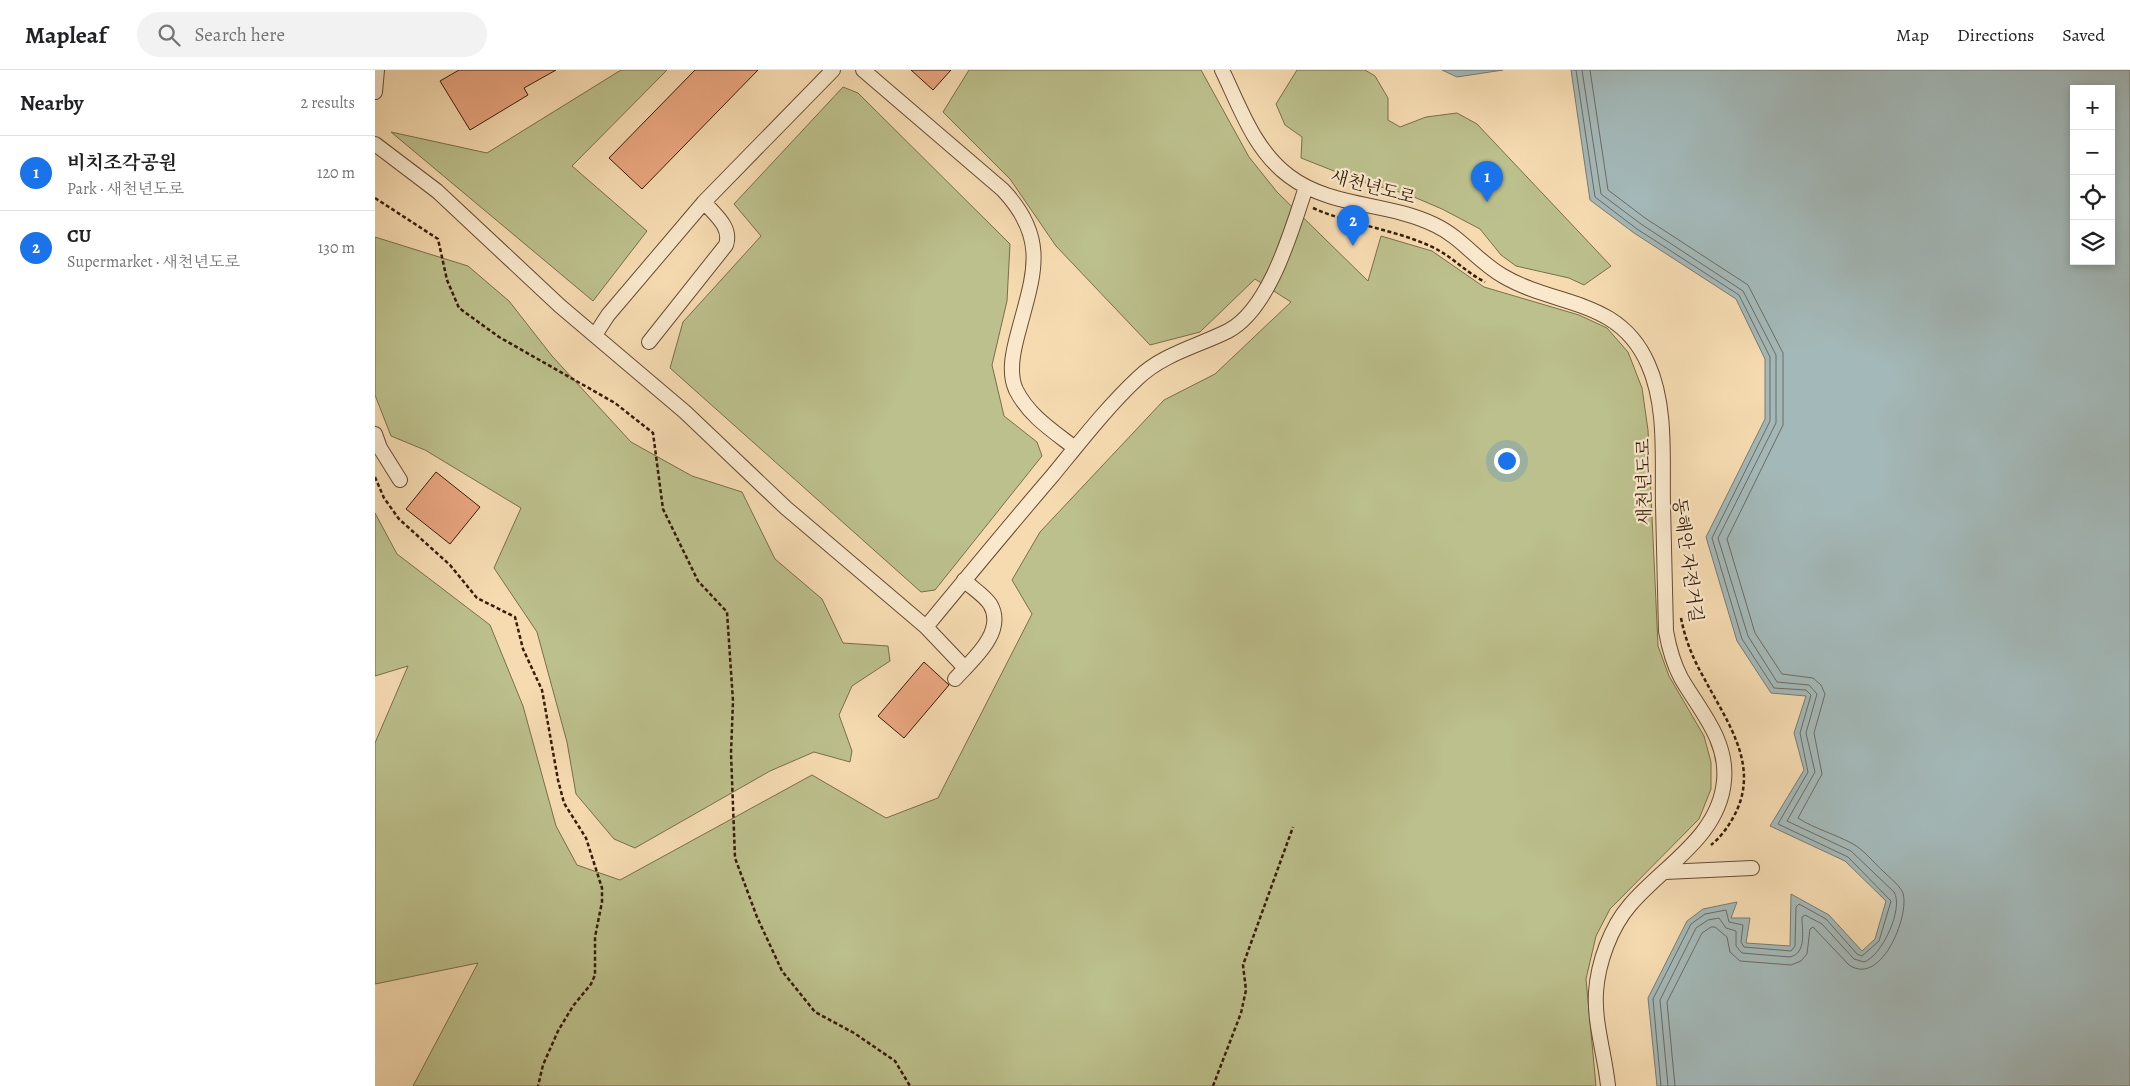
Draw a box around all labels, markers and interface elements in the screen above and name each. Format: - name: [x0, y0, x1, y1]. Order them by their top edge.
- search box: [137, 12, 487, 57]
- text: Mapleaf: [25, 19, 107, 51]
- icon: search: [155, 21, 183, 49]
- text: Search here: [195, 22, 285, 48]
- text: Map: [1896, 23, 1929, 47]
- text: Directions: [1957, 23, 2034, 47]
- text: Saved: [2062, 23, 2105, 47]
- map controls: [2070, 85, 2115, 265]
- button: +: [2070, 85, 2115, 130]
- text: Nearby: [20, 89, 83, 117]
- text: 2 results: [300, 92, 355, 114]
- button: −: [2070, 130, 2115, 175]
- text: 비치조각공원: [67, 150, 177, 176]
- pin: 1: [1471, 161, 1503, 202]
- text: 1: [33, 162, 39, 184]
- text: 120 m: [317, 162, 355, 184]
- street label: 새천년도로: [1328, 164, 1418, 210]
- button: locate: [2070, 175, 2115, 220]
- text: Park · 새천년도로: [67, 178, 184, 200]
- pin: 2: [1337, 205, 1369, 246]
- button: layers: [2070, 220, 2115, 265]
- text: CU: [67, 223, 91, 249]
- text: 2: [32, 237, 40, 259]
- text: 130 m: [318, 237, 355, 259]
- text: Supermarket · 새천년도로: [67, 251, 240, 273]
- street label: 새천년도로: [1631, 438, 1657, 526]
- your location: [1494, 448, 1520, 474]
- street label: 동해안 자전거길: [1667, 496, 1709, 624]

